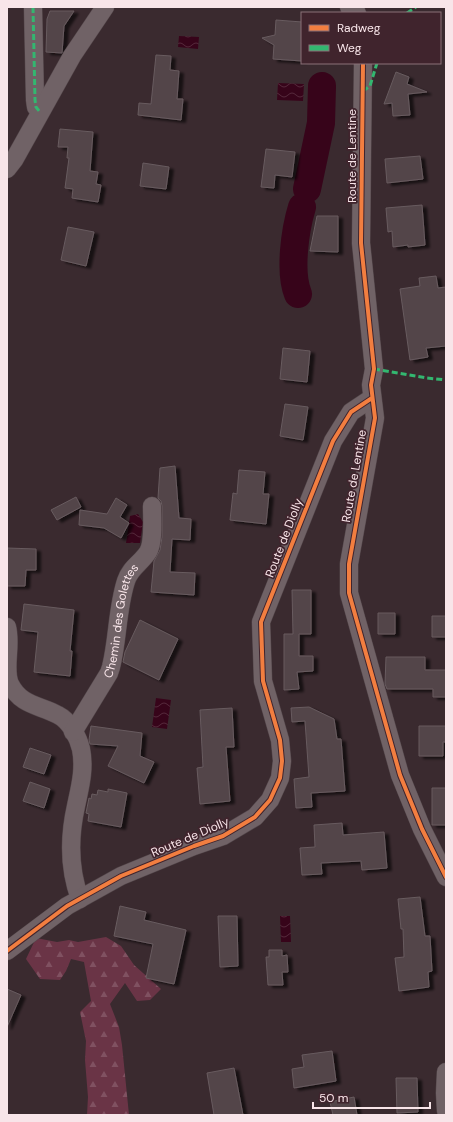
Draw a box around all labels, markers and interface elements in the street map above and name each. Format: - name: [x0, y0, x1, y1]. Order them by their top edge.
- legend: [301, 12, 441, 64]
- text: Radweg: [337, 20, 381, 36]
- text: Weg: [337, 40, 362, 56]
- street label: Route de Lentine: [344, 109, 360, 203]
- street label: Route de Lentine: [338, 428, 370, 524]
- street label: Route de Diolly: [262, 496, 306, 580]
- street label: Chemin des Golettes: [100, 560, 142, 681]
- street label: Route de Diolly: [149, 813, 232, 861]
- scale bar: [313, 1084, 430, 1110]
- text: 50 m: [319, 1090, 348, 1106]

